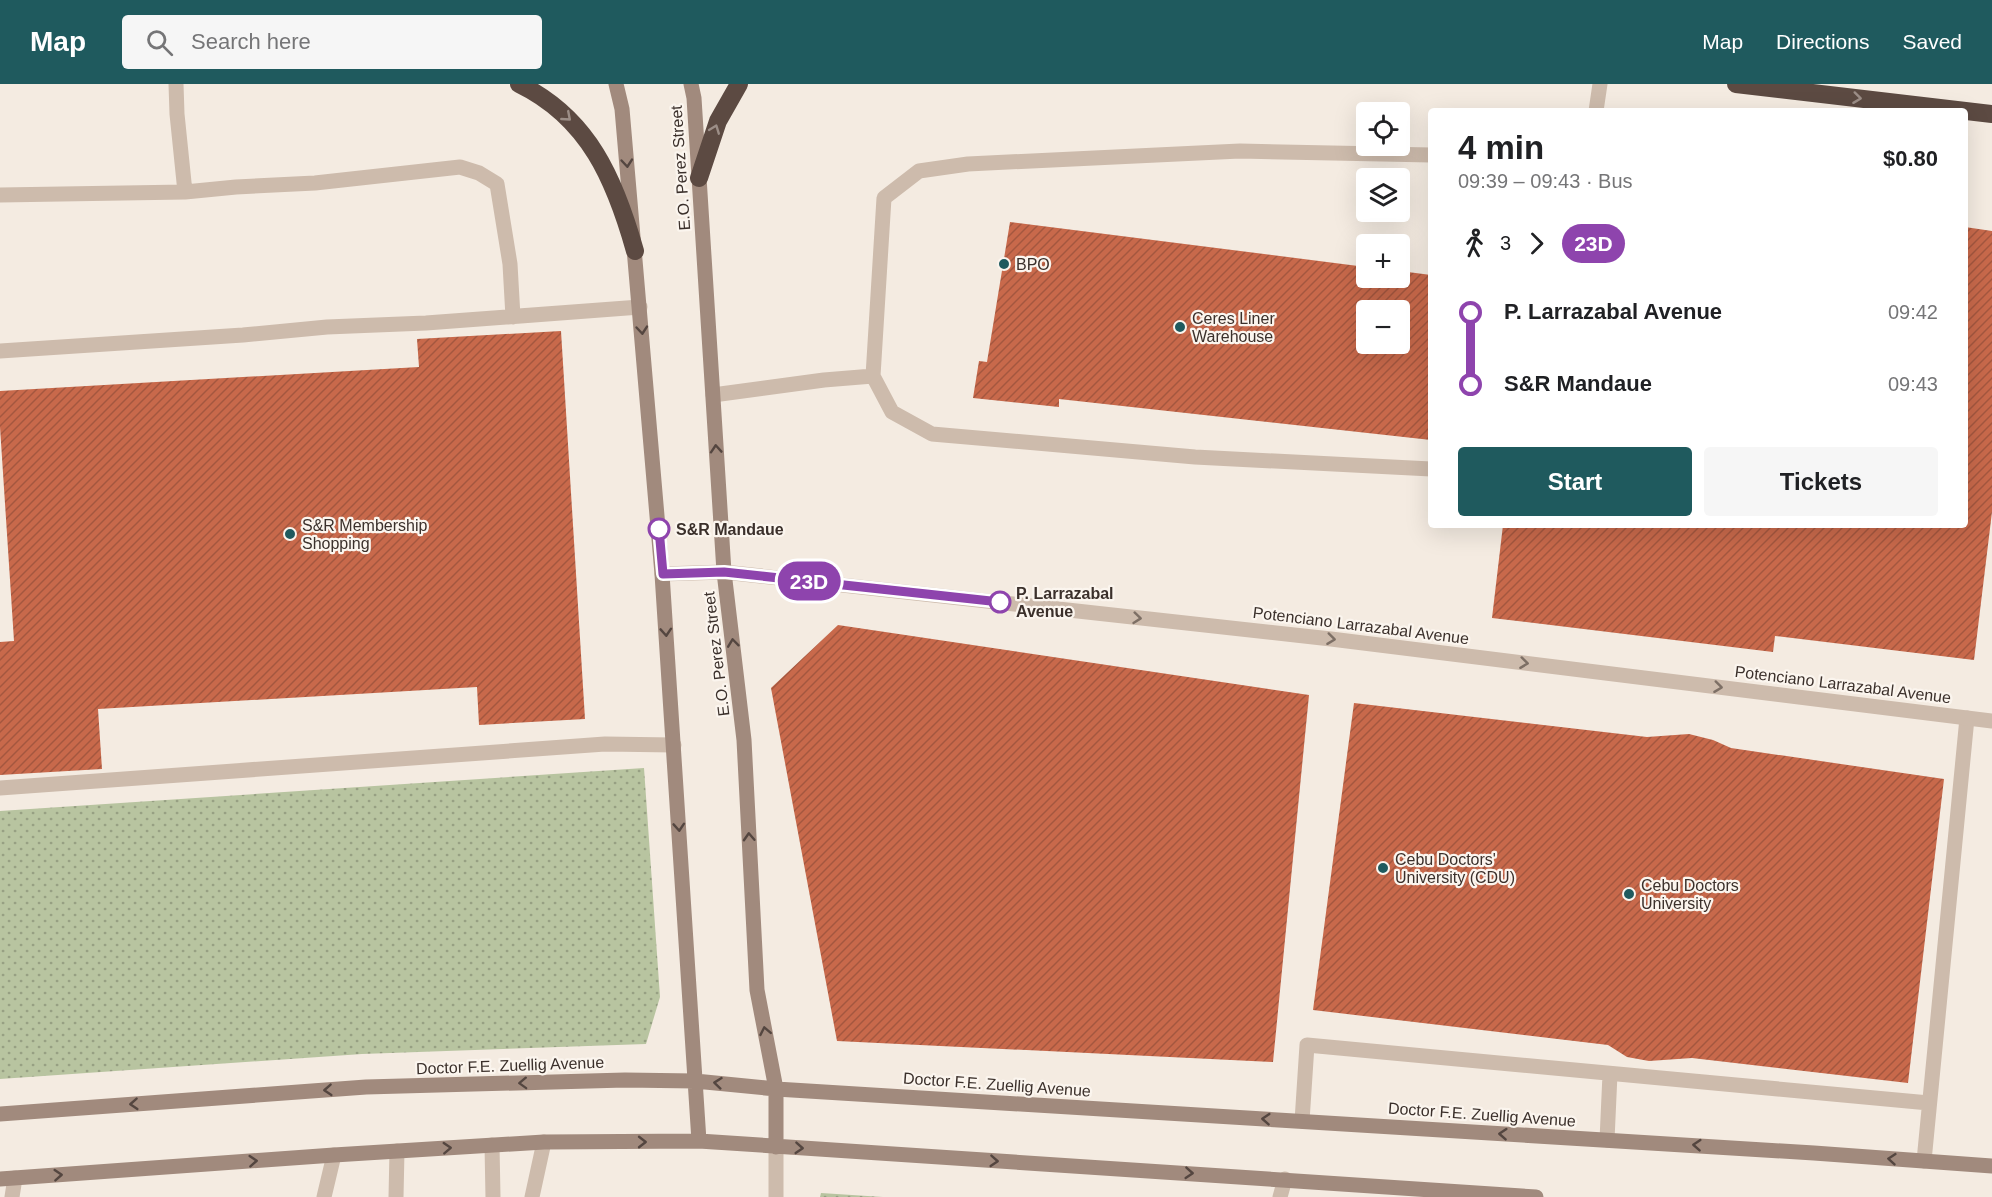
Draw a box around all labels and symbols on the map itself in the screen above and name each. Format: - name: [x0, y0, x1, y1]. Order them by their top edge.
- one-way arrow: [1852, 91, 1861, 104]
- street label: E.O. Perez Street: [668, 104, 693, 231]
- one-way arrow: [560, 110, 571, 121]
- one-way arrow: [708, 124, 721, 135]
- one-way arrow: [620, 158, 633, 167]
- place label: BPO: [1016, 256, 1050, 273]
- marker: BPO: [997, 257, 1011, 271]
- place label: Ceres Liner Warehouse: [1192, 310, 1275, 345]
- marker: Ceres Liner Warehouse: [1173, 320, 1187, 334]
- one-way arrow: [635, 325, 648, 334]
- one-way arrow: [710, 444, 723, 453]
- place label: S&R Membership Shopping: [302, 517, 427, 552]
- marker: S&R Mandaue: [648, 518, 670, 540]
- place label: S&R Mandaue: [676, 521, 784, 538]
- marker: S&R Membership Shopping: [283, 527, 297, 541]
- line badge: 23D: [774, 562, 844, 600]
- place label: P. Larrazabal Avenue: [1016, 585, 1114, 620]
- street label: E.O. Perez Street: [700, 590, 733, 717]
- marker: P. Larrazabal Avenue: [989, 591, 1011, 613]
- street label: Potenciano Larrazabal Avenue: [1252, 604, 1470, 647]
- one-way arrow: [1132, 611, 1142, 623]
- one-way arrow: [660, 628, 673, 637]
- one-way arrow: [1326, 632, 1335, 645]
- one-way arrow: [727, 639, 739, 648]
- one-way arrow: [1520, 656, 1529, 669]
- street label: Potenciano Larrazabal Avenue: [1734, 663, 1952, 706]
- one-way arrow: [1713, 680, 1722, 693]
- one-way arrow: [672, 822, 685, 831]
- one-way arrow: [743, 833, 756, 842]
- place label: Cebu Doctors' University (CDU): [1395, 851, 1515, 886]
- marker: Cebu Doctors' University (CDU): [1376, 861, 1390, 875]
- place label: Cebu Doctors University: [1641, 877, 1739, 912]
- marker: Cebu Doctors University: [1622, 887, 1636, 901]
- one-way arrow: [759, 1027, 772, 1037]
- street label: Doctor F.E. Zuellig Avenue: [416, 1054, 604, 1077]
- street label: Doctor F.E. Zuellig Avenue: [902, 1069, 1092, 1100]
- one-way arrow: [518, 1076, 527, 1089]
- one-way arrow: [713, 1077, 722, 1090]
- one-way arrow: [324, 1083, 333, 1096]
- one-way arrow: [129, 1097, 138, 1110]
- street label: Doctor F.E. Zuellig Avenue: [1387, 1099, 1577, 1130]
- one-way arrow: [1262, 1113, 1271, 1126]
- one-way arrow: [1498, 1127, 1507, 1140]
- one-way arrow: [638, 1136, 647, 1148]
- one-way arrow: [1693, 1139, 1702, 1152]
- one-way arrow: [443, 1141, 452, 1154]
- one-way arrow: [795, 1142, 804, 1155]
- one-way arrow: [1887, 1153, 1896, 1166]
- one-way arrow: [248, 1154, 257, 1167]
- one-way arrow: [990, 1154, 999, 1167]
- one-way arrow: [1184, 1167, 1193, 1180]
- one-way arrow: [54, 1168, 63, 1181]

